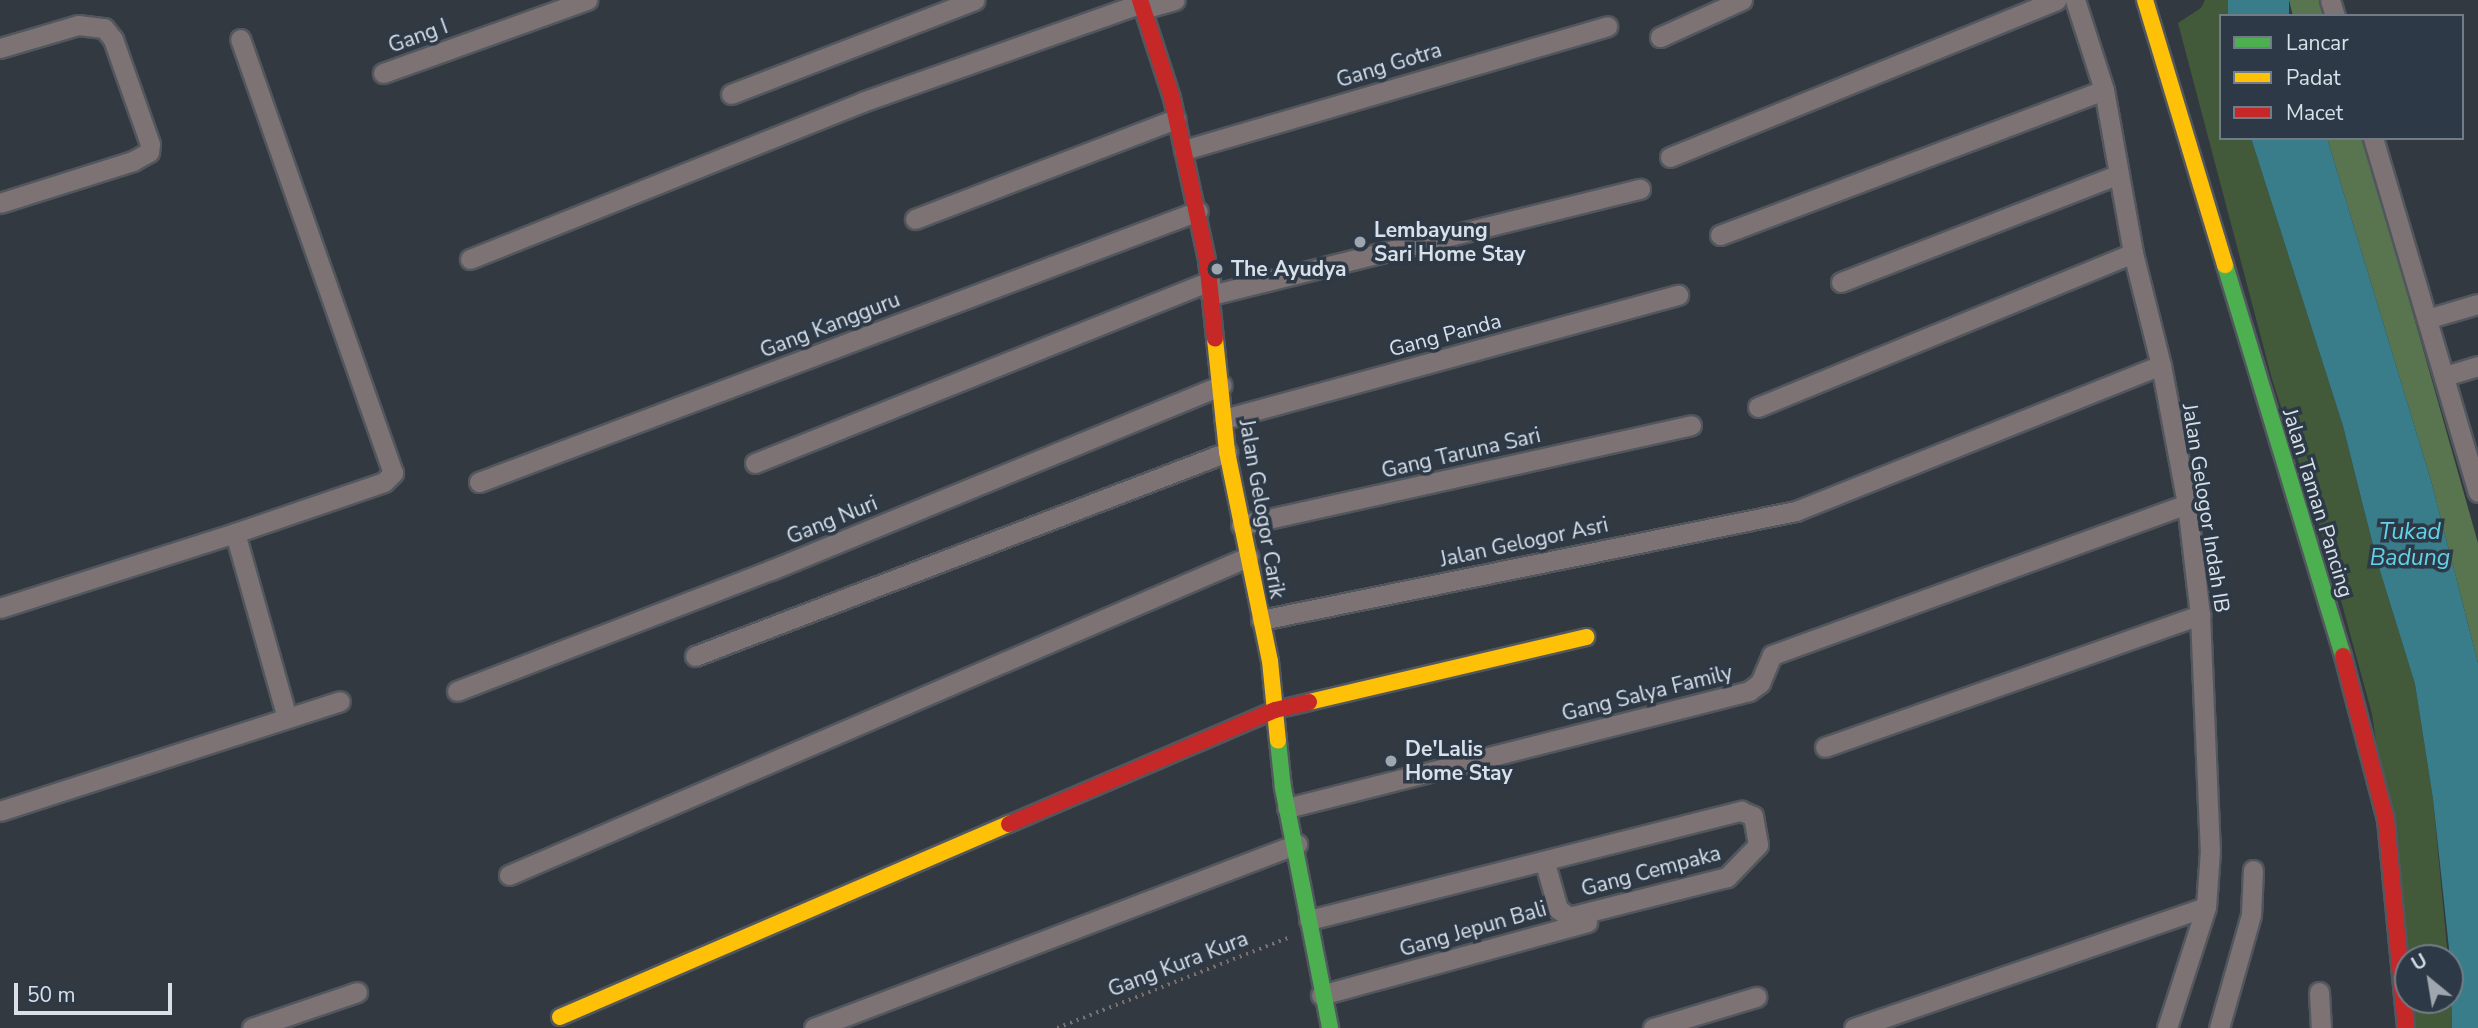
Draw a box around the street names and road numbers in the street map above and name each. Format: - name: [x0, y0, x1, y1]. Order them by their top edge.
- street label: Gang I: [385, 14, 451, 58]
- street label: Gang Gotra: [1333, 37, 1445, 93]
- street label: Gang Kangguru: [756, 287, 904, 363]
- street label: Gang Panda: [1386, 308, 1504, 362]
- street label: Jalan Gelogor Indah IB: [2177, 402, 2235, 614]
- street label: Jalan Taman Pancing: [2277, 406, 2359, 600]
- street label: Jalan Gelogor Carik: [1234, 417, 1290, 601]
- street label: Gang Taruna Sari: [1379, 422, 1543, 484]
- street label: Gang Nuri: [783, 490, 881, 550]
- street label: Jalan Gelogor Asri: [1438, 512, 1610, 572]
- street label: Gang Salya Family: [1559, 660, 1735, 726]
- street label: Gang Cempaka: [1578, 840, 1724, 902]
- street label: Gang Jepun Bali: [1397, 896, 1549, 962]
- street label: Gang Kura Kura: [1104, 926, 1252, 1002]

